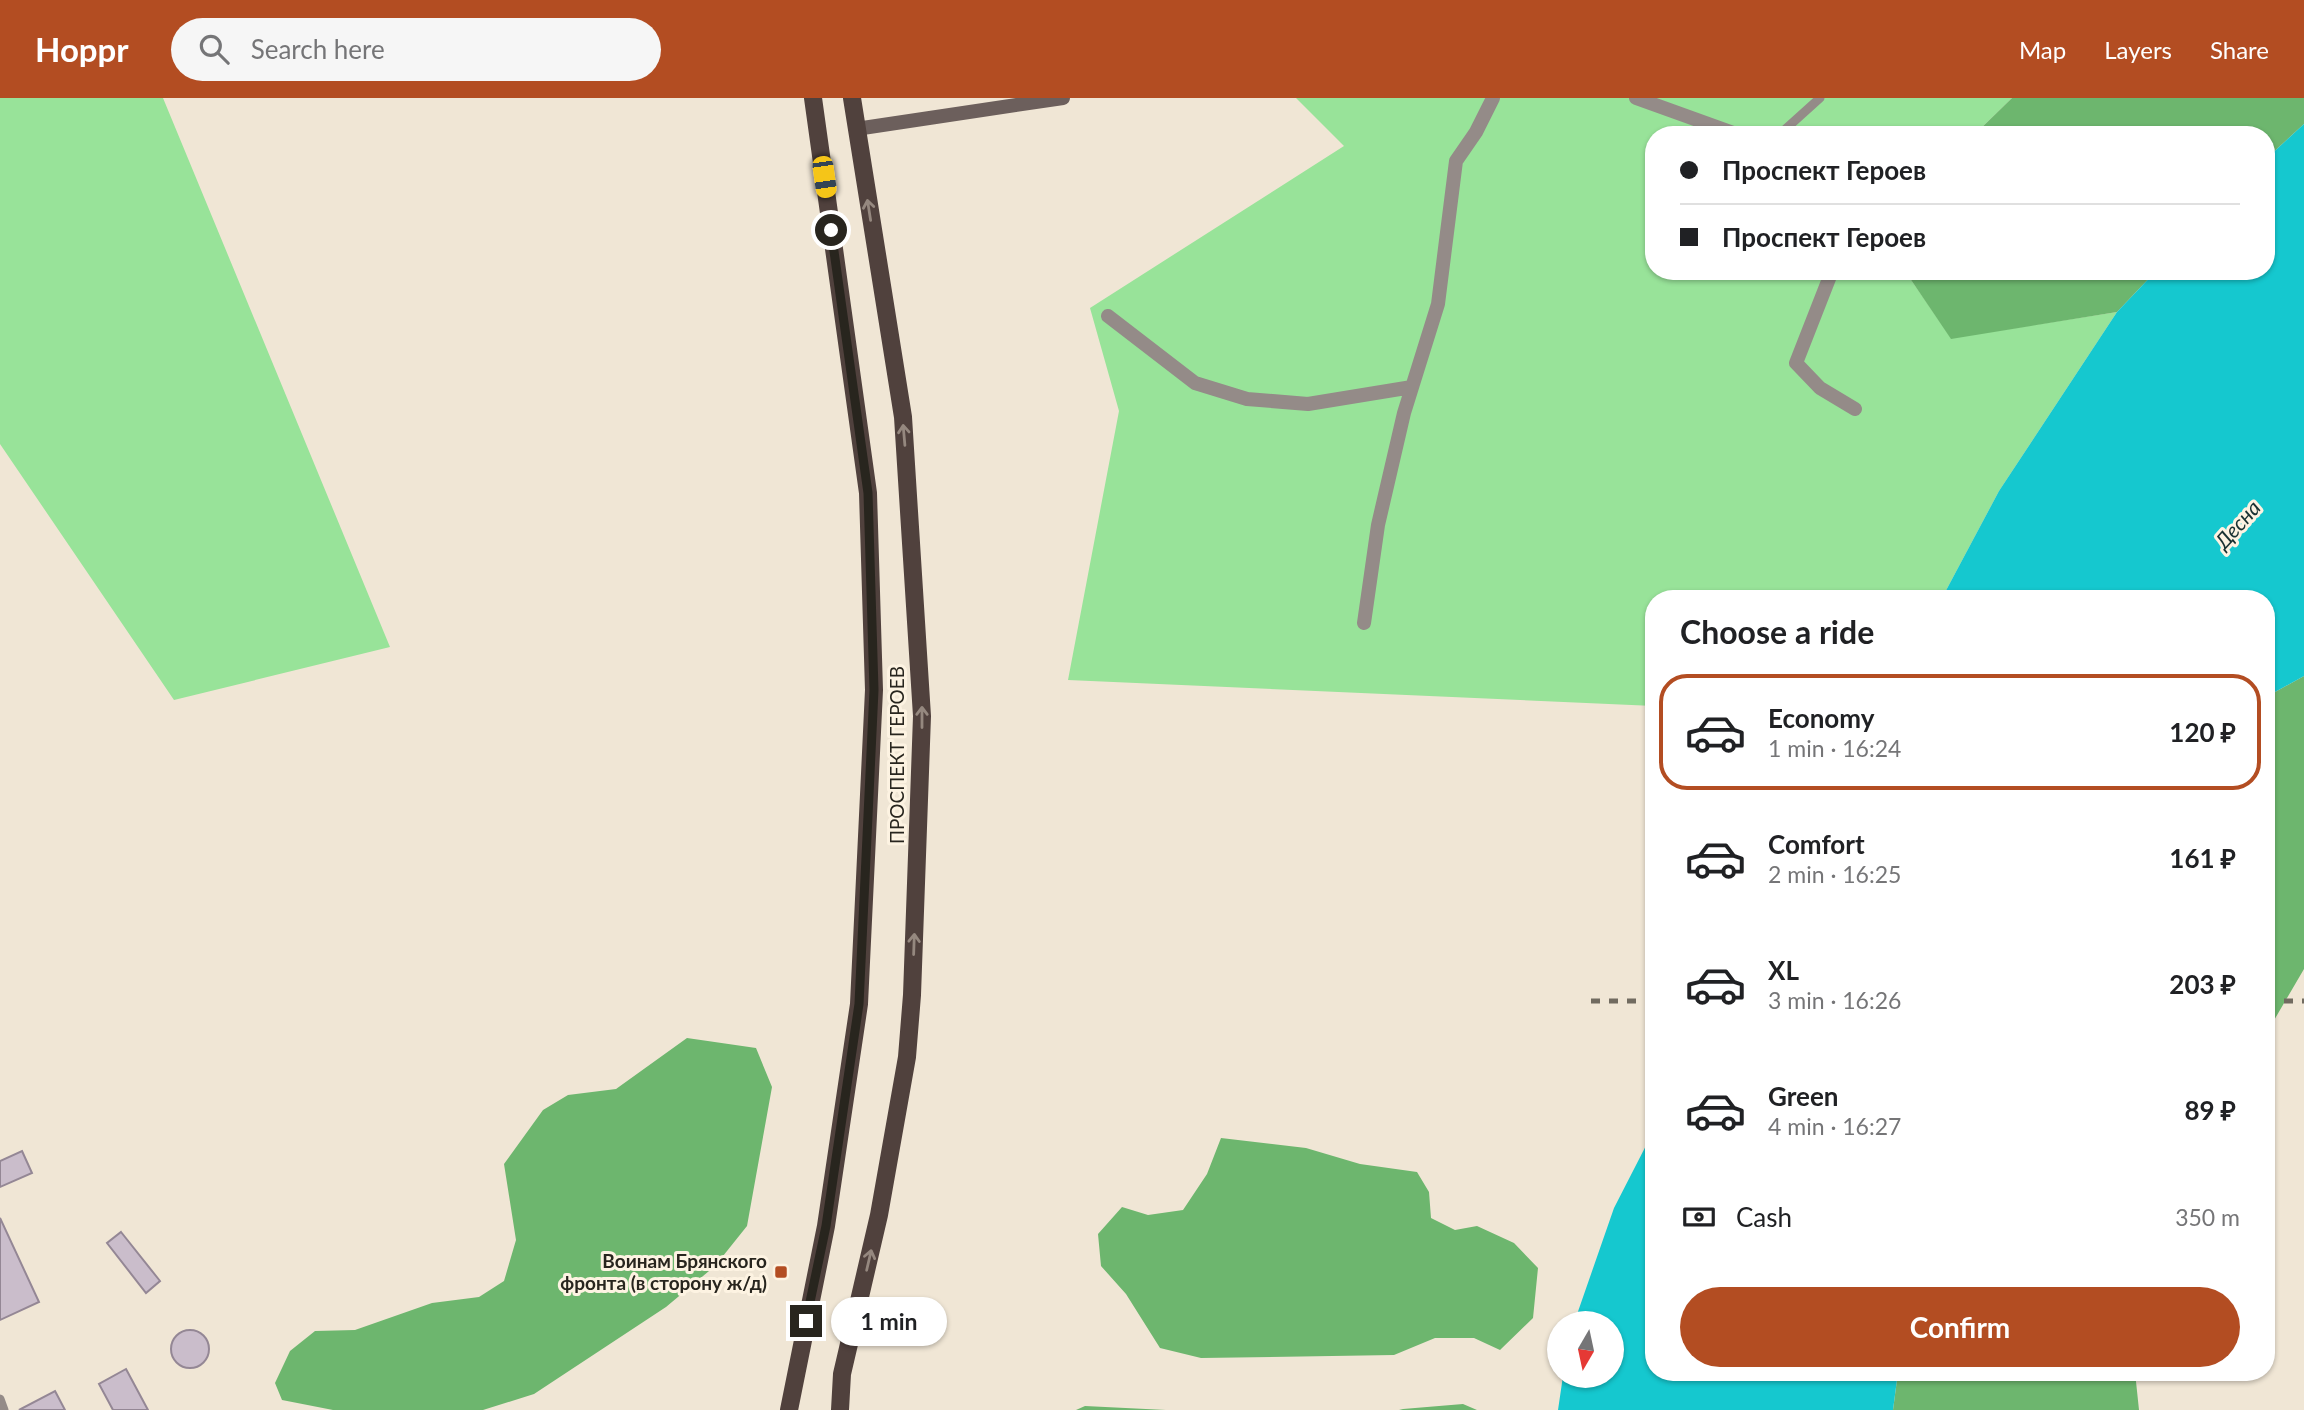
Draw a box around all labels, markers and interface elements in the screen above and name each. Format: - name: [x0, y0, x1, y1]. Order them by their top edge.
- search box: [171, 18, 661, 81]
- text: Hoppr: [35, 29, 129, 69]
- icon: search: [195, 30, 233, 68]
- text: Search here: [251, 33, 385, 65]
- text: Map: [2019, 35, 2066, 64]
- text: Layers: [2104, 35, 2172, 64]
- text: Share: [2210, 35, 2269, 64]
- text: Проспект Героев: [1722, 154, 1926, 186]
- car: [811, 155, 838, 199]
- one-way arrow: [862, 199, 875, 222]
- route start: [815, 214, 847, 246]
- text: Проспект Героев: [1722, 221, 1926, 253]
- one-way arrow: [898, 424, 911, 447]
- water label: Десна: [2208, 495, 2265, 555]
- text: Choose a ride: [1680, 612, 1874, 651]
- street label: ПРОСПЕКТ ГЕРОЕВ: [885, 666, 908, 844]
- icon: car: [1684, 701, 1747, 764]
- text: Economy: [1768, 702, 1874, 734]
- one-way arrow: [915, 705, 929, 728]
- text: 120 ₽: [2169, 716, 2236, 748]
- text: 1 min · 16:24: [1768, 734, 1901, 762]
- icon: car: [1684, 827, 1747, 890]
- text: Comfort: [1768, 828, 1865, 860]
- text: 161 ₽: [2169, 842, 2236, 874]
- text: 2 min · 16:25: [1768, 860, 1901, 888]
- one-way arrow: [907, 933, 921, 956]
- icon: car: [1684, 953, 1747, 1016]
- text: XL: [1768, 954, 1799, 986]
- text: 203 ₽: [2169, 968, 2236, 1000]
- text: 3 min · 16:26: [1768, 986, 1901, 1014]
- icon: car: [1684, 1079, 1747, 1142]
- text: Green: [1768, 1080, 1838, 1112]
- text: 89 ₽: [2184, 1094, 2236, 1126]
- text: 4 min · 16:27: [1768, 1112, 1901, 1140]
- icon: cash: [1680, 1198, 1718, 1236]
- text: Cash: [1736, 1201, 1792, 1233]
- text: 350 m: [2175, 1203, 2240, 1231]
- place label: Воинам Брянского фронта (в сторону ж/д): [560, 1249, 767, 1294]
- one-way arrow: [863, 1249, 876, 1272]
- marker: Воинам Брянского фронта (в сторону ж/д): [773, 1264, 789, 1280]
- button: Confirm: [1680, 1287, 2240, 1367]
- callout: 1 min: [830, 1296, 946, 1346]
- route end: [790, 1305, 822, 1337]
- text: 1 min: [860, 1307, 918, 1335]
- north arrow: [1547, 1311, 1624, 1388]
- map controls: [1547, 1311, 1624, 1388]

